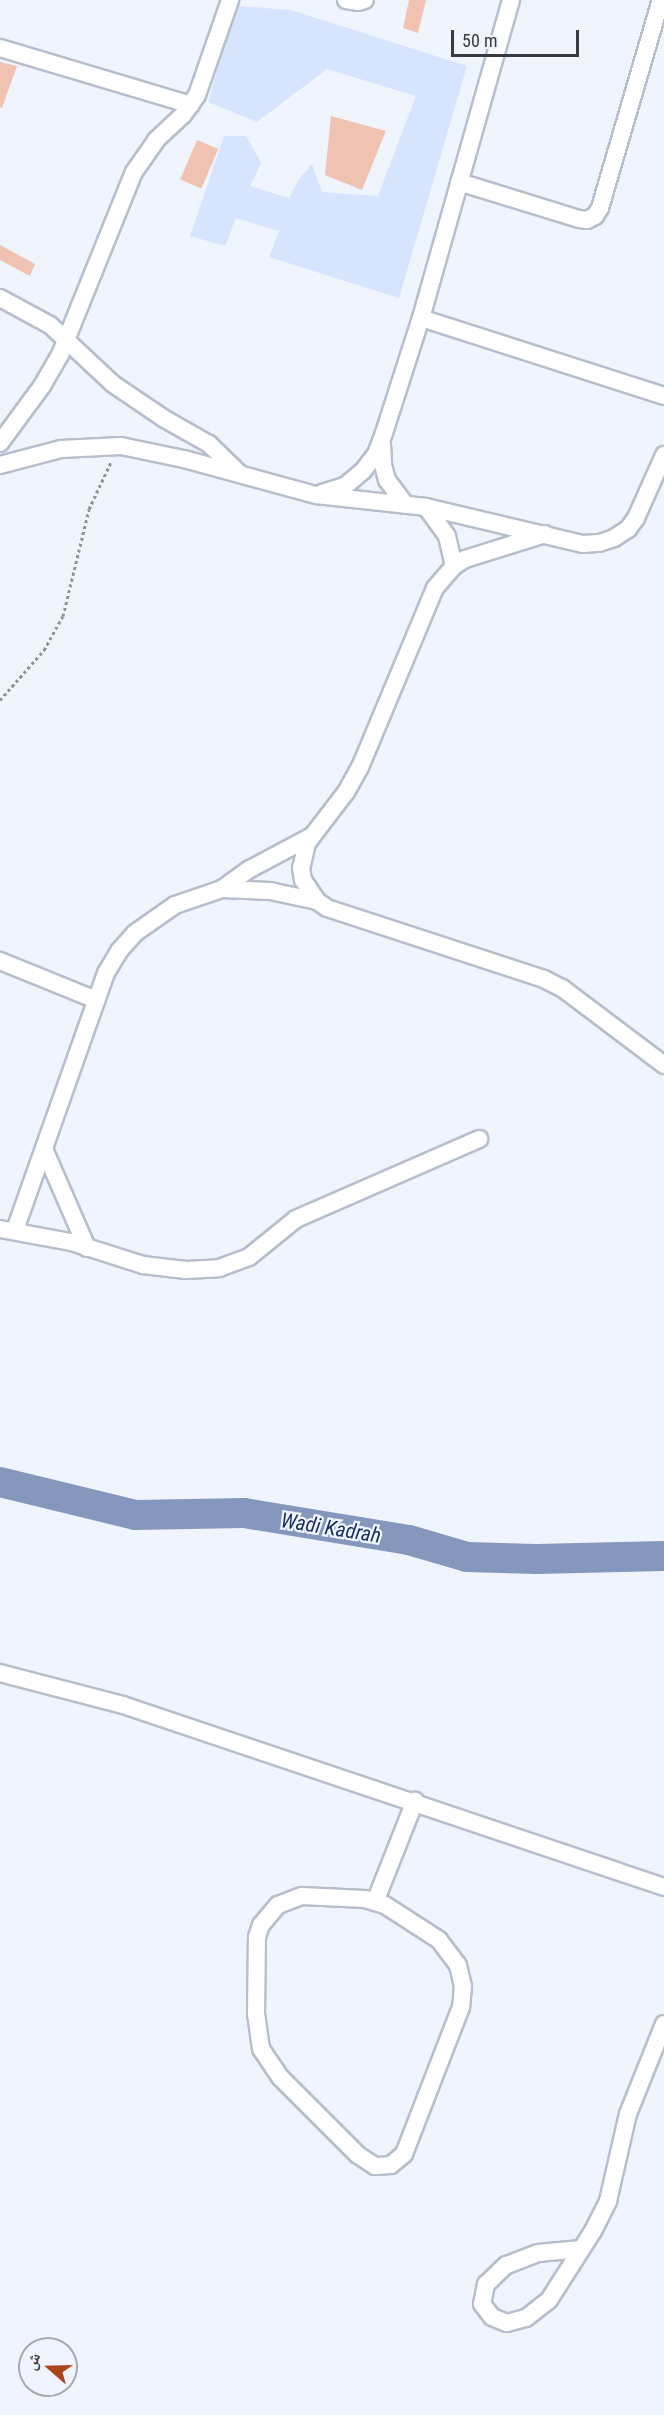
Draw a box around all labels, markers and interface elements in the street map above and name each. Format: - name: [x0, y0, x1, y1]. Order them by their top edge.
- scale bar: [454, 18, 582, 56]
- text: 50 m: [462, 30, 497, 51]
- water label: Wadi Kadrah: [279, 1508, 383, 1548]
- north arrow: [18, 2337, 78, 2397]
- text: ش: [21, 2350, 44, 2373]

